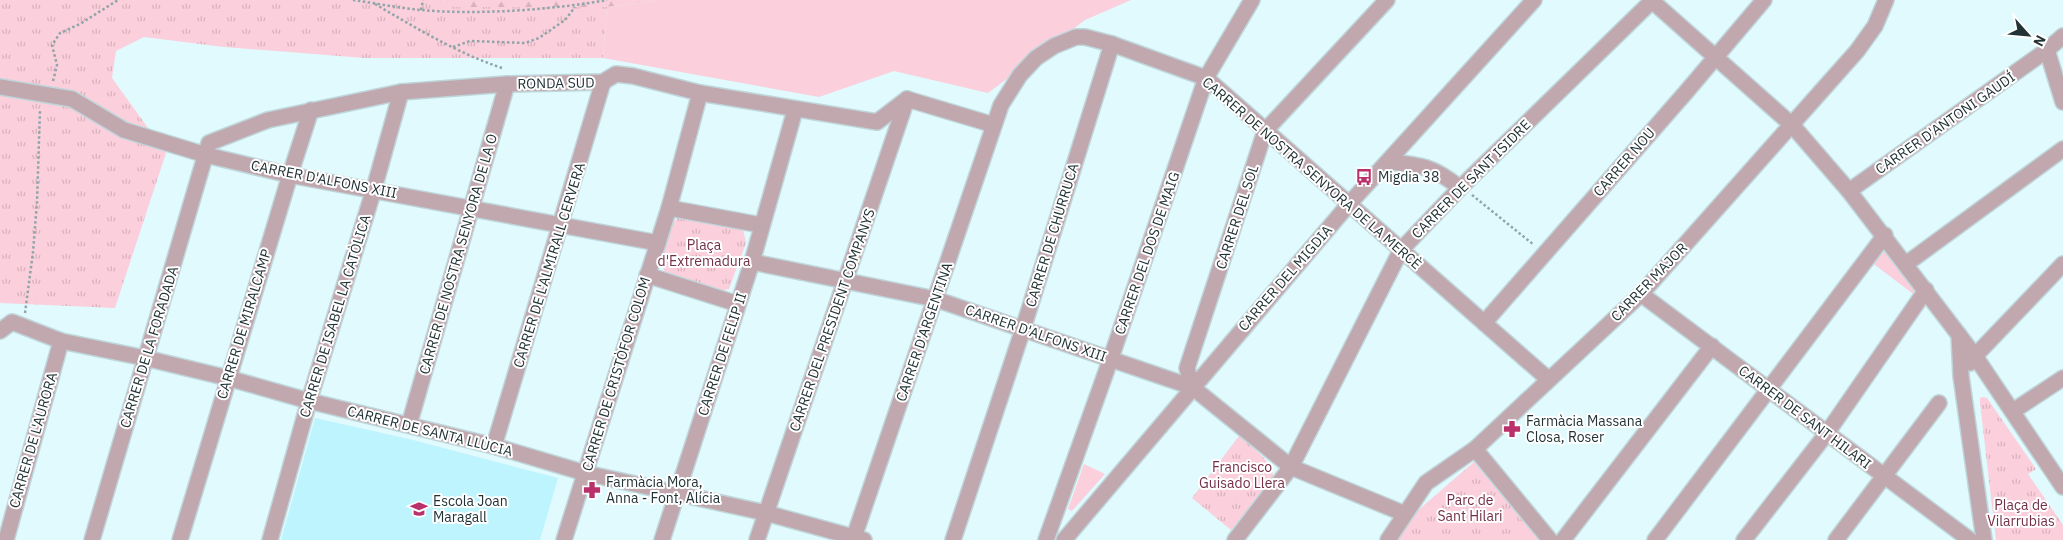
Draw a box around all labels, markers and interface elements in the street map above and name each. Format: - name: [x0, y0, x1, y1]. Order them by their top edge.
- north arrow: [2003, 10, 2053, 60]
- text: N: [2029, 32, 2050, 50]
- street label: CARRER D'ANTONI GAUDÍ: [1871, 67, 2018, 178]
- street label: CARRER DE NOSTRA SENYORA DE LA MERCÈ: [1199, 72, 1426, 273]
- street label: RONDA SUD: [517, 73, 595, 93]
- street label: CARRER DE SANT ISIDRE: [1408, 116, 1534, 242]
- street label: CARRER NOU: [1589, 124, 1659, 200]
- street label: CARRER DE NOSTRA SENYORA DE LA O: [415, 132, 501, 376]
- street label: CARRER D'ALFONS XIII: [250, 156, 398, 202]
- street label: CARRER DE L'ALMIRALL CERVERA: [509, 160, 589, 370]
- street label: CARRER DE CHURRUCA: [1021, 161, 1083, 309]
- street label: CARRER DEL SOL: [1212, 162, 1262, 272]
- bus stop icon: Migdia 38: [1354, 167, 1374, 187]
- place label: Migdia 38: [1378, 168, 1439, 186]
- street label: CARRER DEL DOS DE MAIG: [1111, 169, 1183, 337]
- street label: CARRER DEL PRESIDENT COMPANYS: [785, 206, 879, 434]
- street label: CARRER DE ISABEL LA CATÒLICA: [295, 212, 375, 420]
- street label: CARRER DEL MIGDIA: [1234, 221, 1336, 335]
- park label: Plaça d'Extremadura: [658, 236, 751, 270]
- street label: CARRER MAJOR: [1607, 239, 1691, 325]
- street label: CARRER DE MIRALCAMP: [213, 247, 275, 401]
- street label: CARRER D'ARGENTINA: [892, 260, 956, 404]
- street label: CARRER DE LA FORADADA: [116, 264, 182, 430]
- street label: CARRER DE CRISTÒFOR COLOM: [577, 275, 654, 473]
- street label: CARRER DE FELIP II: [694, 290, 750, 418]
- street label: CARRER D'ALFONS XIII: [963, 300, 1109, 366]
- street label: CARRER DE SANT HILARI: [1735, 361, 1875, 473]
- street label: CARRER DE L'AURORA: [5, 370, 61, 510]
- street label: CARRER DE SANTA LLÙCIA: [346, 401, 515, 460]
- place label: Farmàcia Massana Closa, Roser: [1526, 412, 1643, 446]
- pharmacy icon: Farmàcia Massana Closa, Roser: [1502, 419, 1522, 439]
- park label: Francisco Guisado Llera: [1199, 458, 1285, 492]
- place label: Farmàcia Mora, Anna - Font, Alícia: [606, 473, 721, 507]
- pharmacy icon: Farmàcia Mora, Anna - Font, Alícia: [582, 480, 602, 500]
- park label: Parc de Sant Hilari: [1437, 491, 1503, 525]
- place label: Escola Joan Maragall: [433, 492, 508, 526]
- park label: Plaça de Vilarrubias: [1987, 496, 2055, 530]
- school or university icon: Escola Joan Maragall: [409, 499, 429, 519]

